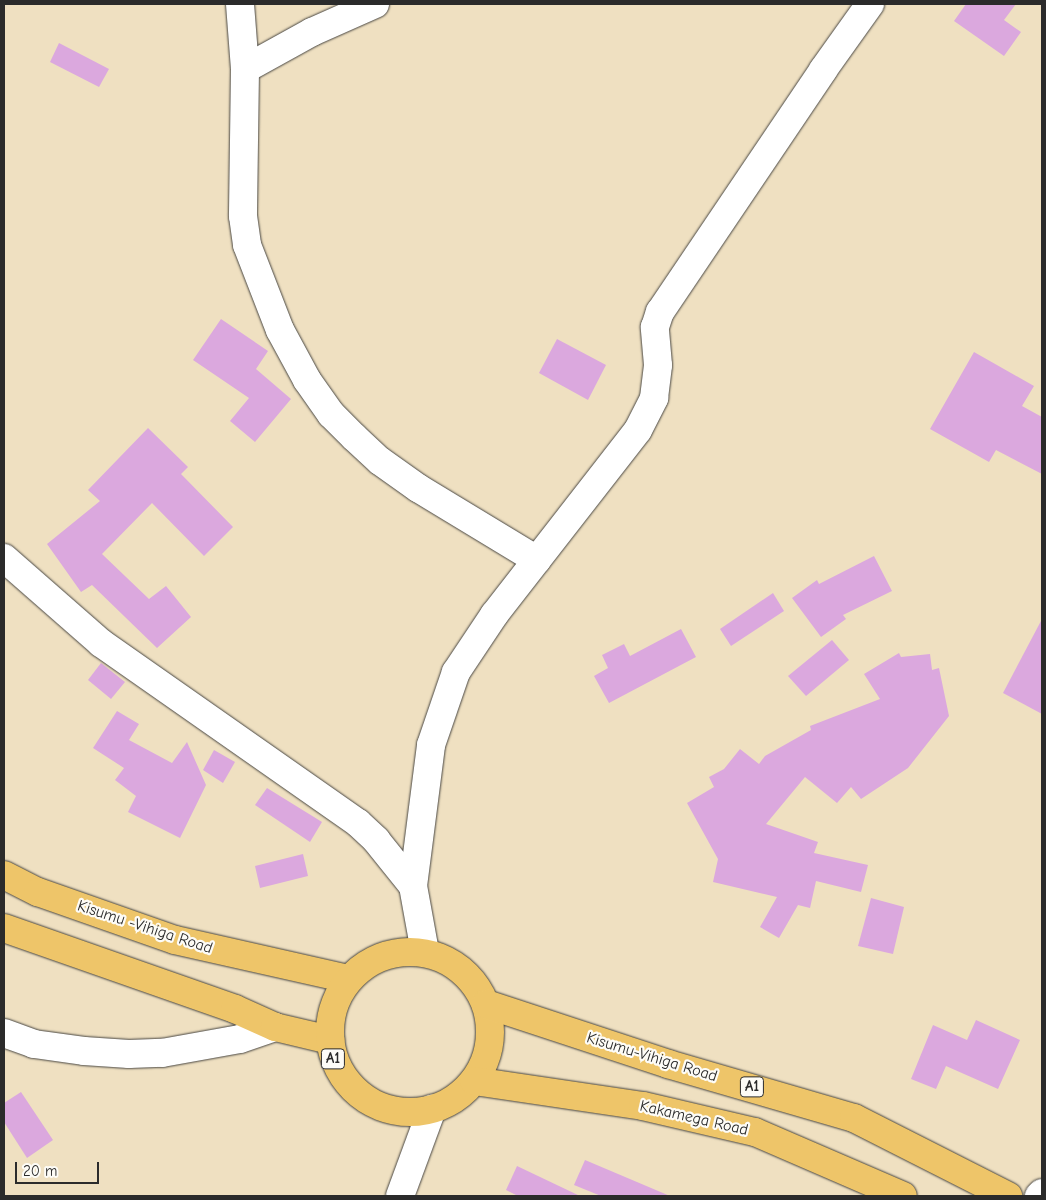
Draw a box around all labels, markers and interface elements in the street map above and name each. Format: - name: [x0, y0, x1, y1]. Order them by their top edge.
- street label: Kisumu -Vihiga Road: [75, 896, 215, 958]
- street label: Kisumu-Vihiga Road: [584, 1028, 720, 1086]
- road number: A1: [320, 1046, 346, 1072]
- road number: A1: [740, 1074, 764, 1100]
- street label: Kakamega Road: [638, 1096, 750, 1140]
- scale bar: [18, 1152, 101, 1184]
- text: 20 m: [23, 1162, 57, 1180]

